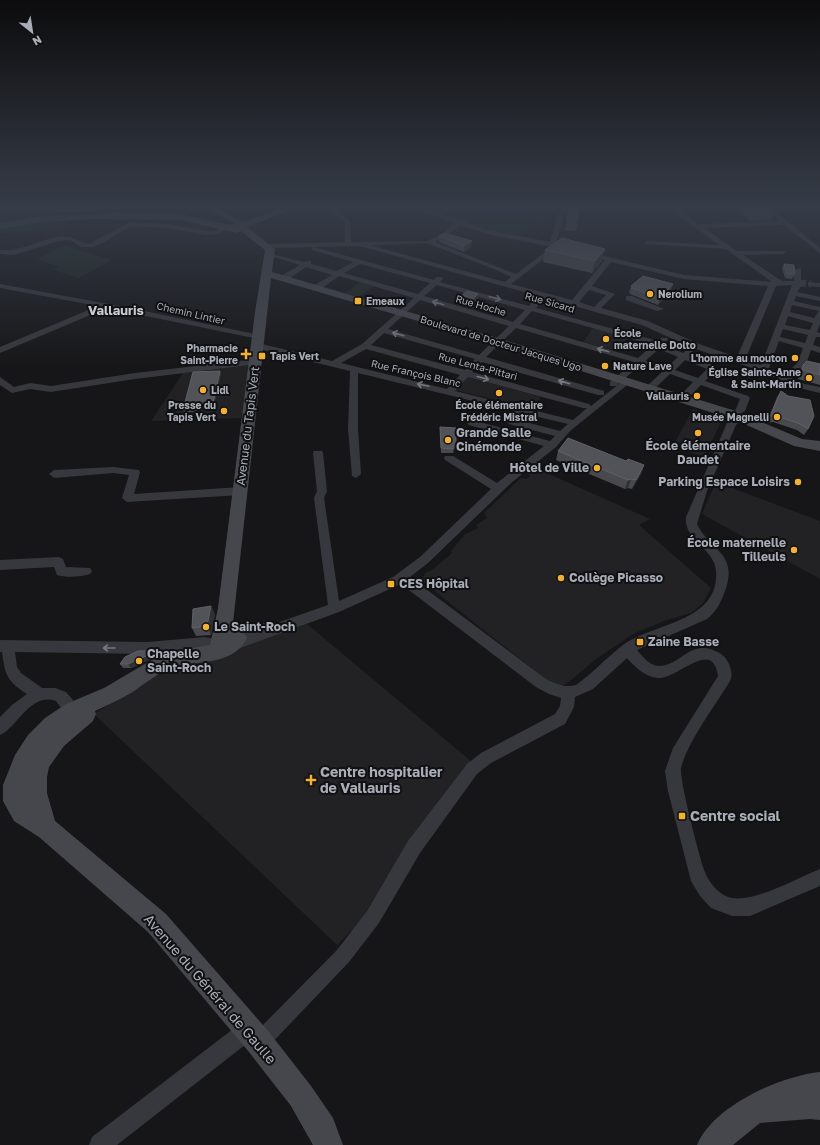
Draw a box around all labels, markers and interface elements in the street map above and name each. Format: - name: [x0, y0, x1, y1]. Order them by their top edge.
- north arrow: [12, 12, 52, 52]
- text: N: [30, 33, 44, 49]
- place label: Nerolium: [658, 288, 702, 300]
- street label: Rue Sicard: [524, 289, 576, 315]
- marker: Nerolium: [645, 289, 655, 299]
- street label: Rue Hoche: [454, 292, 508, 318]
- one-way arrow: [488, 294, 501, 302]
- place label: Emeaux: [366, 295, 405, 307]
- marker: Emeaux: [353, 296, 363, 306]
- street label: Chemin Lintier: [156, 299, 226, 327]
- one-way arrow: [432, 299, 445, 306]
- district label: Vallauris: [88, 302, 144, 318]
- street label: Boulevard de Docteur Jacques Ugo: [419, 313, 583, 373]
- place label: École maternelle Dolto: [614, 327, 696, 351]
- one-way arrow: [392, 330, 405, 337]
- marker: École maternelle Dolto: [601, 334, 611, 344]
- place label: Pharmacie Saint-Pierre: [180, 342, 238, 366]
- one-way arrow: [597, 346, 610, 353]
- marker: Pharmacie Saint-Pierre: [241, 349, 251, 359]
- place label: Tapis Vert: [270, 350, 319, 362]
- street label: Rue Lenta-Pittari: [437, 350, 519, 382]
- marker: Tapis Vert: [257, 351, 267, 361]
- place label: L'homme au mouton: [691, 352, 787, 364]
- marker: L'homme au mouton: [790, 353, 800, 363]
- street label: Rue François Blanc: [370, 357, 462, 389]
- place label: Nature Lave: [613, 360, 672, 372]
- marker: Nature Lave: [600, 361, 610, 371]
- street label: Avenue du Tapis Vert: [233, 365, 262, 486]
- place label: Église Sainte-Anne & Saint-Martin: [708, 366, 801, 390]
- marker: Église Sainte-Anne & Saint-Martin: [804, 373, 814, 383]
- one-way arrow: [477, 375, 490, 383]
- one-way arrow: [557, 378, 570, 385]
- one-way arrow: [416, 381, 429, 389]
- place label: Lidl: [211, 384, 230, 396]
- marker: Lidl: [198, 385, 208, 395]
- marker: École élémentaire Frédéric Mistral: [494, 388, 504, 398]
- place label: Vallauris: [646, 390, 689, 402]
- marker: Vallauris: [692, 391, 702, 401]
- place label: Presse du Tapis Vert: [167, 399, 216, 423]
- place label: École élémentaire Frédéric Mistral: [455, 399, 543, 423]
- marker: Presse du Tapis Vert: [219, 406, 229, 416]
- place label: Musée Magnelli: [692, 411, 769, 423]
- marker: Musée Magnelli: [772, 412, 782, 422]
- place label: Grande Salle Cinémonde: [456, 425, 531, 454]
- marker: École élémentaire Daudet: [693, 428, 703, 438]
- marker: Grande Salle Cinémonde: [443, 435, 453, 445]
- place label: École élémentaire Daudet: [645, 438, 751, 467]
- place label: Hôtel de Ville: [510, 460, 589, 475]
- marker: Hôtel de Ville: [592, 463, 602, 473]
- place label: Parking Espace Loisirs: [658, 474, 790, 489]
- marker: Parking Espace Loisirs: [793, 477, 803, 487]
- place label: École maternelle Tilleuls: [687, 535, 786, 564]
- marker: École maternelle Tilleuls: [789, 545, 799, 555]
- place label: Collège Picasso: [569, 570, 663, 585]
- marker: Collège Picasso: [556, 573, 566, 583]
- place label: CES Hôpital: [399, 576, 469, 591]
- marker: CES Hôpital: [386, 579, 396, 589]
- place label: Le Saint-Roch: [214, 619, 295, 634]
- marker: Le Saint-Roch: [201, 622, 211, 632]
- place label: Zaine Basse: [648, 634, 719, 649]
- marker: Zaine Basse: [635, 637, 645, 647]
- one-way arrow: [103, 644, 116, 652]
- place label: Chapelle Saint-Roch: [147, 646, 211, 675]
- marker: Chapelle Saint-Roch: [134, 656, 144, 666]
- place label: Centre hospitalier de Vallauris: [320, 763, 443, 796]
- marker: Centre hospitalier de Vallauris: [305, 774, 317, 786]
- place label: Centre social: [690, 807, 781, 824]
- marker: Centre social: [677, 811, 687, 821]
- street label: Avenue du Général de Gaulle: [141, 910, 280, 1067]

